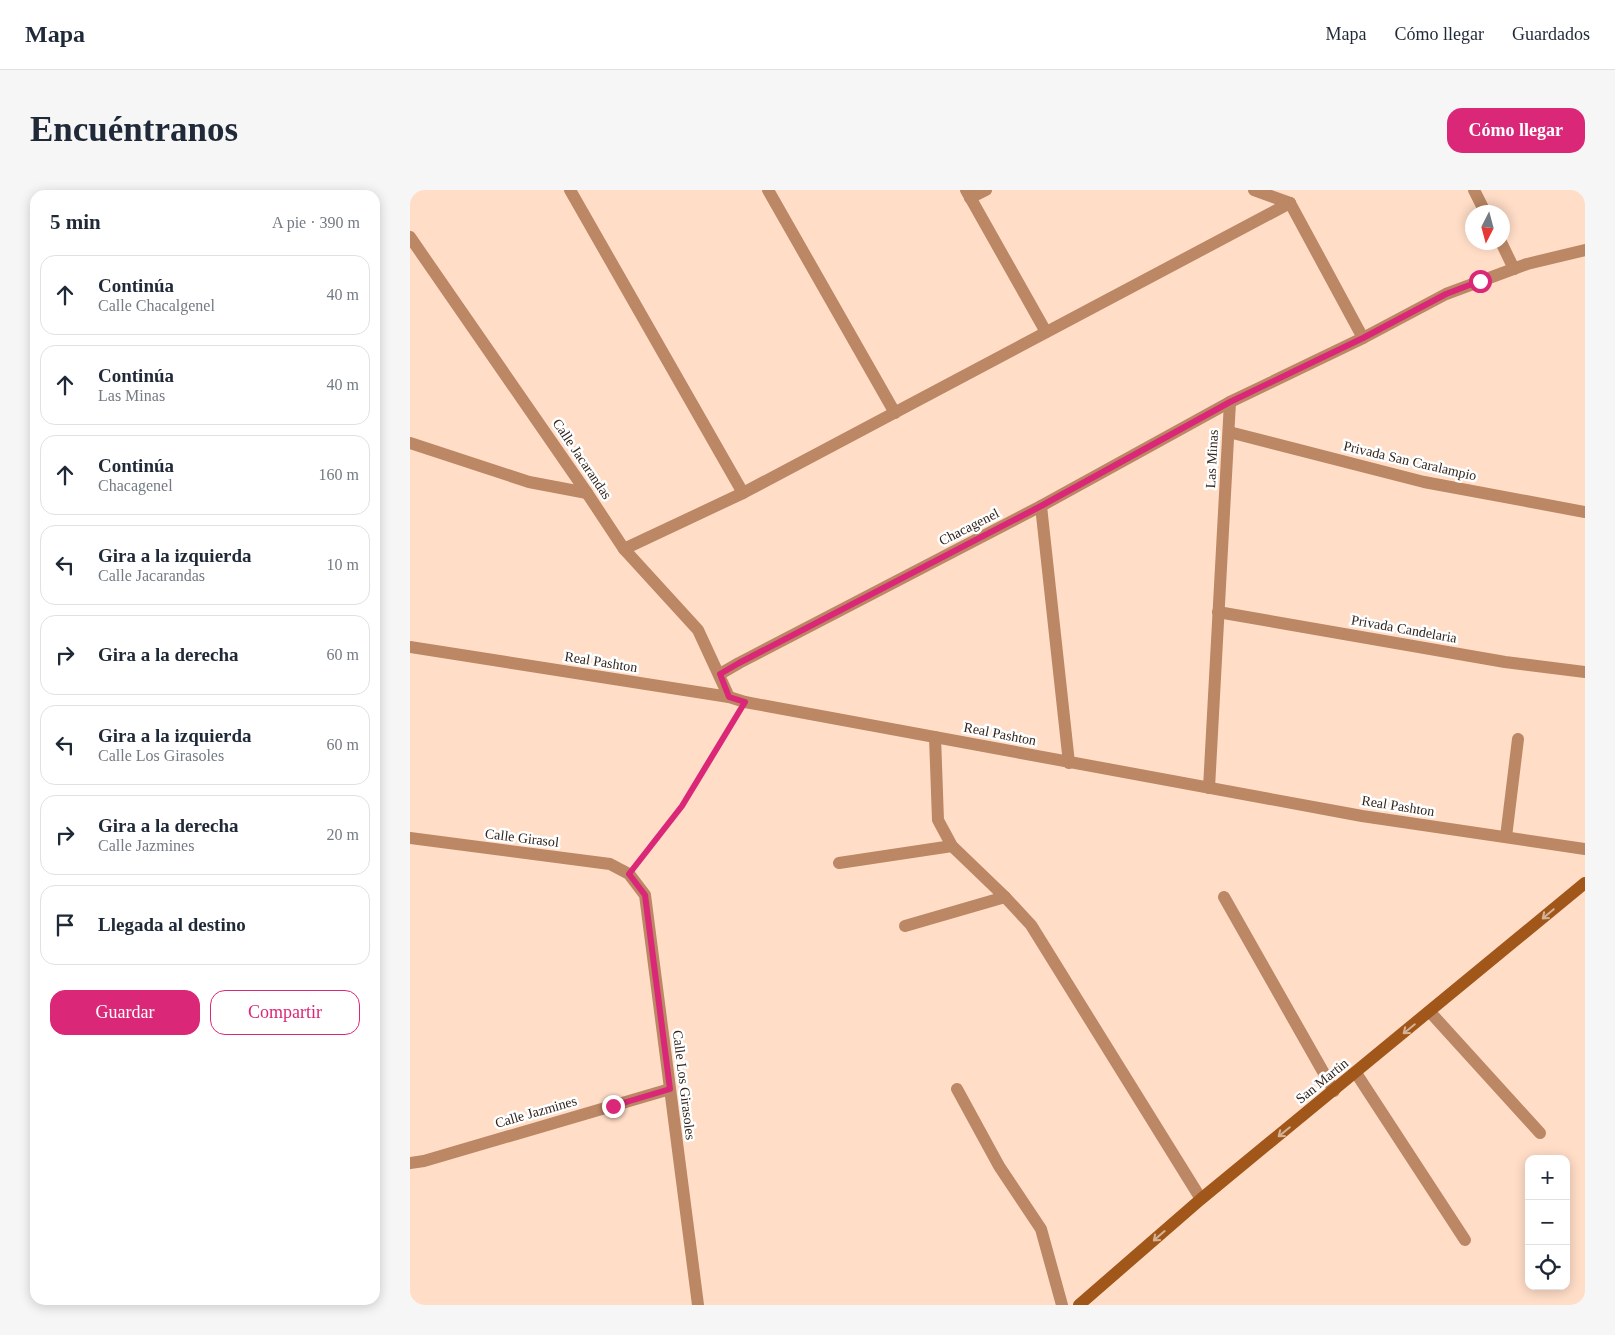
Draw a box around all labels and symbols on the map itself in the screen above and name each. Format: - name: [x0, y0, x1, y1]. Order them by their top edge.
- north arrow: [1465, 205, 1510, 250]
- route start: [1469, 270, 1492, 293]
- street label: Calle Jacarandas: [550, 416, 614, 502]
- street label: Las Minas: [1203, 429, 1221, 489]
- street label: Privada San Caralampio: [1342, 438, 1478, 484]
- street label: Chacagenel: [937, 505, 1002, 549]
- street label: Privada Candelaria: [1350, 612, 1459, 646]
- street label: Real Pashton: [564, 649, 638, 675]
- street label: Real Pashton: [962, 720, 1038, 748]
- street label: Real Pashton: [1361, 793, 1435, 819]
- street label: Calle Girasol: [484, 826, 560, 850]
- one-way arrow: [1541, 908, 1554, 919]
- one-way arrow: [1403, 1024, 1416, 1035]
- street label: Calle Los Girasoles: [670, 1029, 698, 1141]
- street label: San Martin: [1293, 1055, 1351, 1107]
- street label: Calle Jazmines: [493, 1093, 579, 1131]
- route end: [602, 1095, 625, 1118]
- one-way arrow: [1277, 1126, 1290, 1137]
- one-way arrow: [1152, 1230, 1165, 1242]

